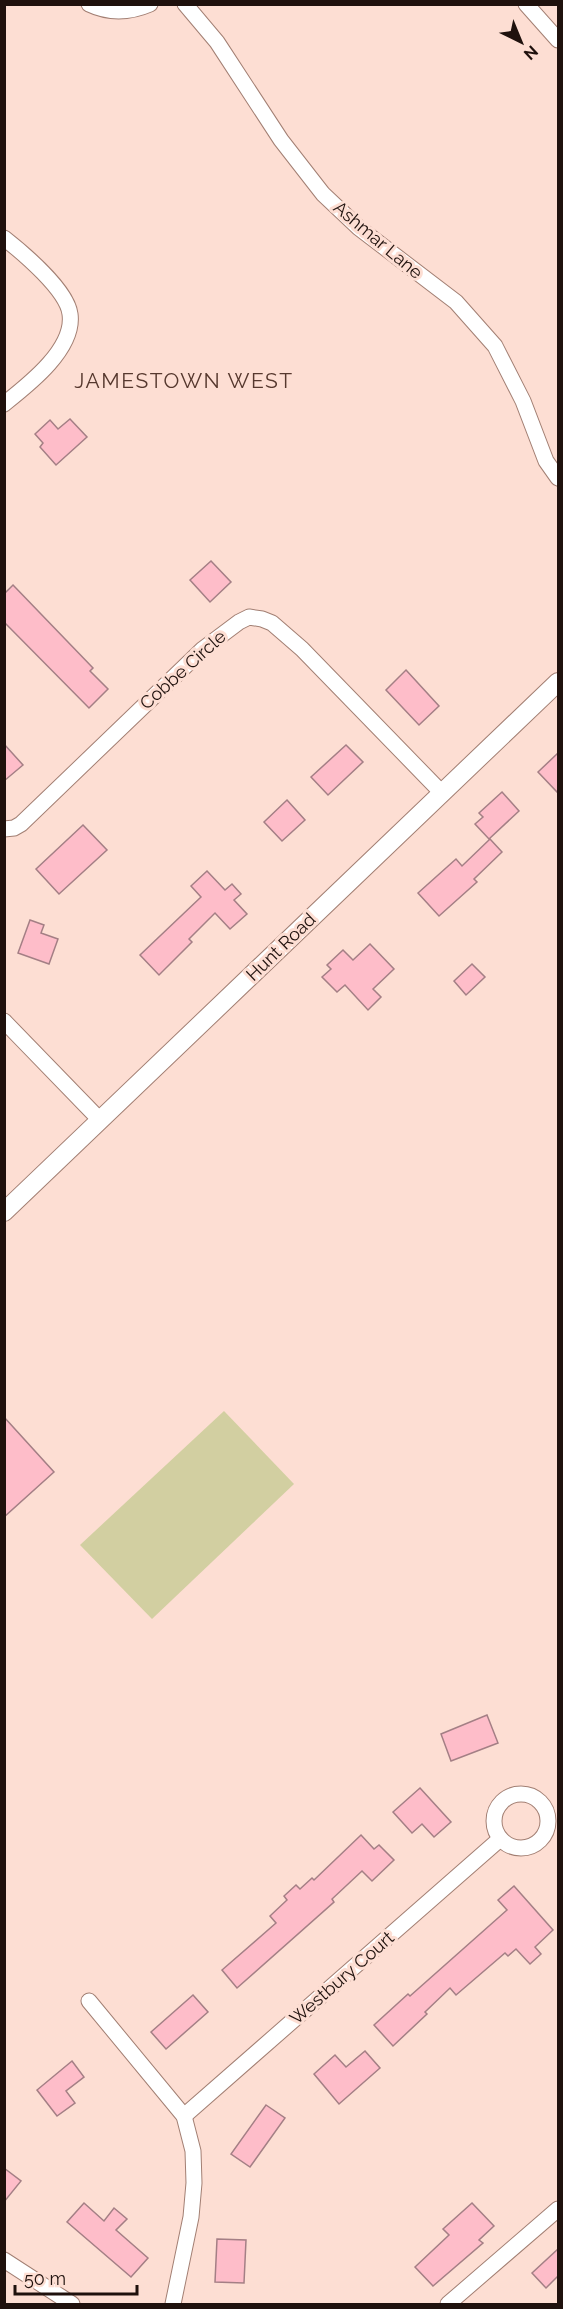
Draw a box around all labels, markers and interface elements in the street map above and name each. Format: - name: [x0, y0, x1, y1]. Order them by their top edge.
- north arrow: [491, 12, 551, 72]
- text: N: [520, 41, 542, 64]
- street label: Ashmar Lane: [330, 196, 427, 283]
- district label: JAMESTOWN WEST: [74, 368, 294, 393]
- street label: Cobbe Circle: [135, 625, 230, 714]
- street label: Hunt Road: [242, 908, 320, 985]
- street label: Westbury Court: [285, 1927, 398, 2029]
- scale bar: [15, 2258, 136, 2296]
- text: 50 m: [24, 2268, 66, 2289]

